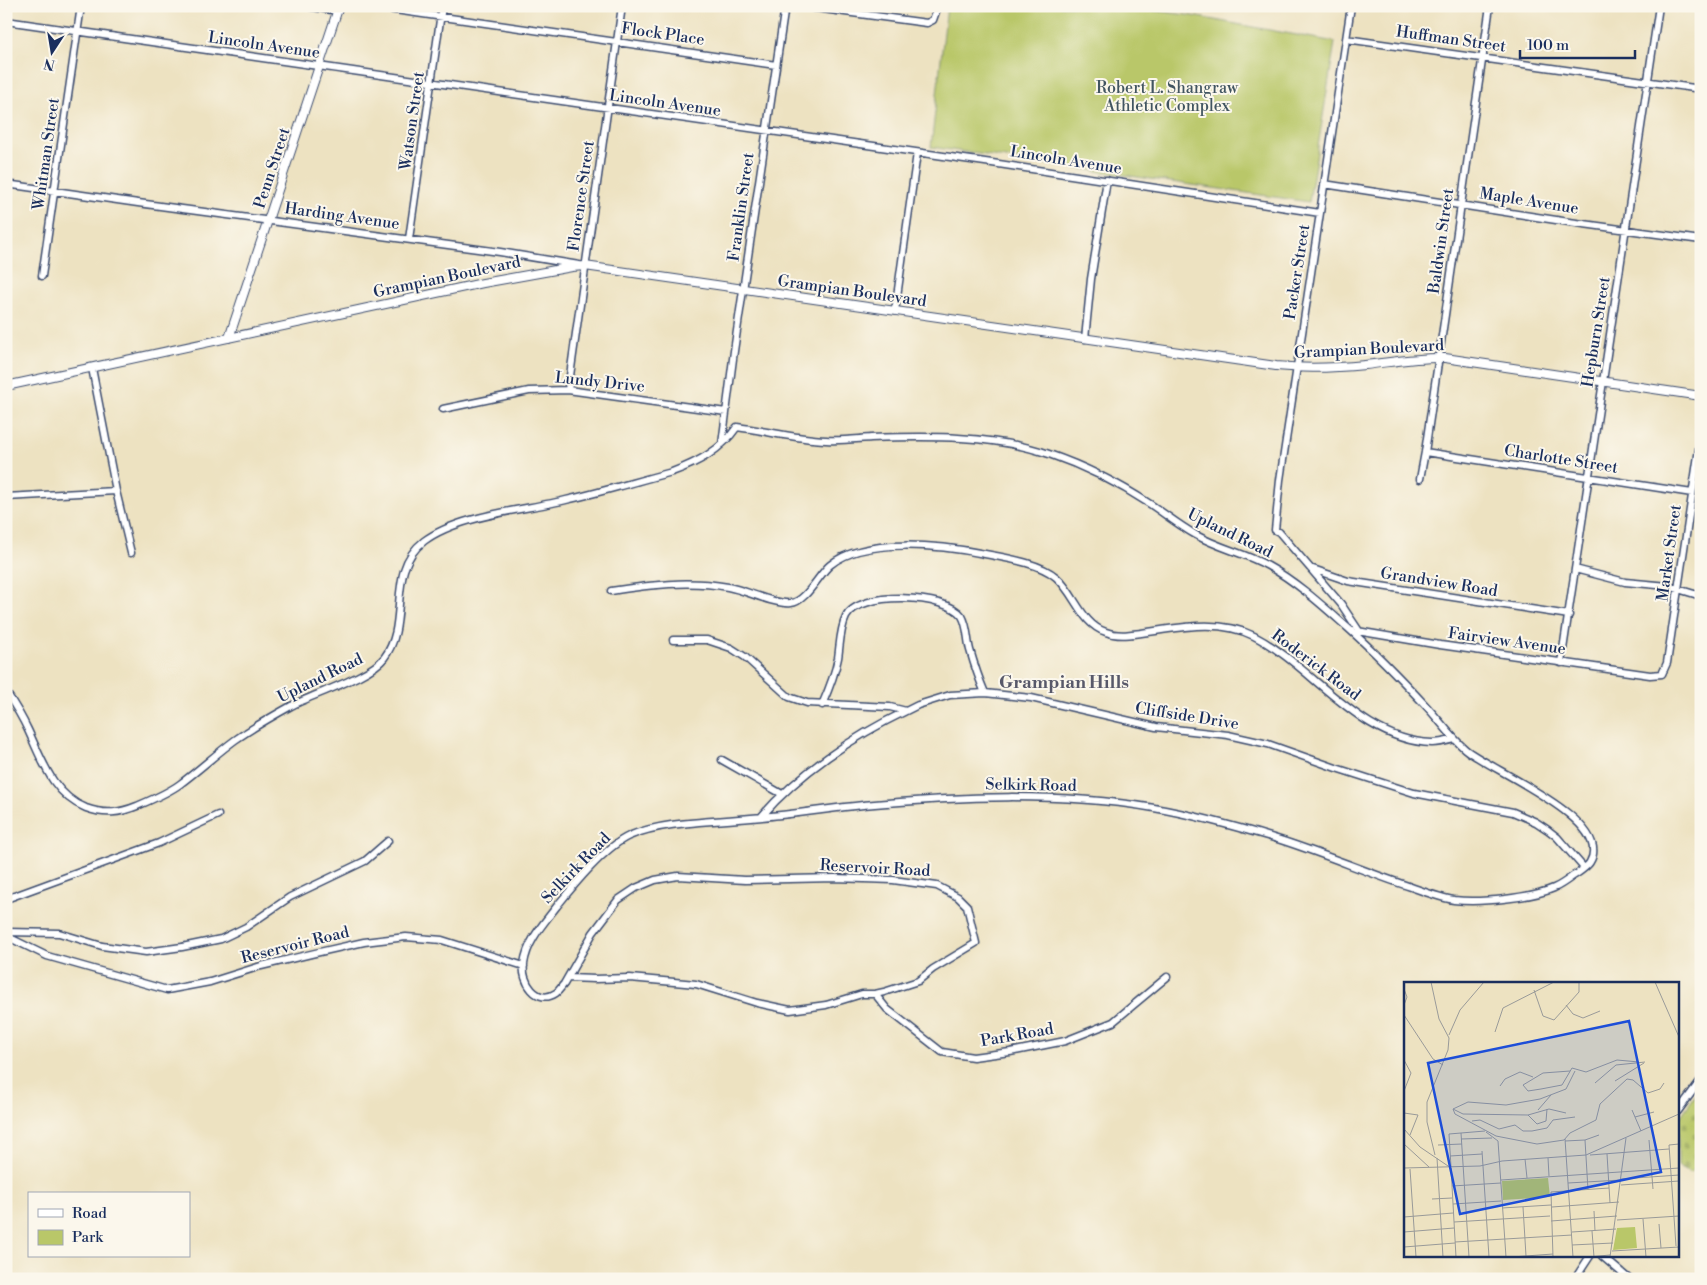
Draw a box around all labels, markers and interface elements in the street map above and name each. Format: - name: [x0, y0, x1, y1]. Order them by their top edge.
- street label: Flock Place: [620, 18, 706, 50]
- street label: Huffman Street: [1395, 21, 1508, 57]
- street label: Lincoln Avenue: [207, 27, 321, 63]
- north arrow: [28, 28, 78, 78]
- scale bar: [1520, 28, 1634, 60]
- text: 100 m: [1527, 36, 1569, 55]
- text: N: [42, 54, 57, 74]
- street label: Watson Street: [395, 70, 429, 173]
- park label: Robert L. Shangraw Athletic Complex: [1096, 78, 1239, 116]
- street label: Lincoln Avenue: [608, 85, 722, 121]
- street label: Whitman Street: [28, 96, 64, 212]
- street label: Penn Street: [250, 125, 295, 211]
- street label: Florence Street: [563, 139, 599, 253]
- street label: Lincoln Avenue: [1009, 141, 1123, 179]
- street label: Franklin Street: [723, 151, 759, 263]
- street label: Maple Avenue: [1478, 183, 1580, 219]
- street label: Baldwin Street: [1424, 187, 1458, 296]
- street label: Harding Avenue: [283, 198, 401, 234]
- street label: Packer Street: [1280, 223, 1314, 321]
- street label: Grampian Boulevard: [371, 252, 523, 302]
- street label: Grampian Boulevard: [776, 271, 928, 311]
- street label: Hepburn Street: [1577, 275, 1615, 389]
- street label: Grampian Boulevard: [1294, 335, 1444, 363]
- street label: Lundy Drive: [554, 367, 646, 397]
- street label: Charlotte Street: [1503, 440, 1620, 478]
- street label: Market Street: [1652, 503, 1686, 603]
- street label: Upland Road: [1184, 504, 1276, 562]
- street label: Grandview Road: [1379, 563, 1499, 601]
- street label: Fairview Avenue: [1447, 623, 1567, 659]
- street label: Roderick Road: [1267, 625, 1365, 705]
- street label: Upland Road: [274, 649, 366, 707]
- district label: Grampian Hills: [999, 671, 1129, 694]
- street label: Cliffside Drive: [1134, 698, 1240, 734]
- street label: Selkirk Road: [985, 774, 1077, 796]
- street label: Selkirk Road: [537, 828, 615, 908]
- street label: Reservoir Road: [819, 855, 931, 881]
- street label: Reservoir Road: [239, 922, 351, 968]
- inset map: [1404, 982, 1680, 1258]
- street label: Park Road: [979, 1019, 1055, 1051]
- legend: [28, 1192, 190, 1258]
- text: Road: [72, 1204, 107, 1223]
- text: Park: [72, 1228, 104, 1247]

